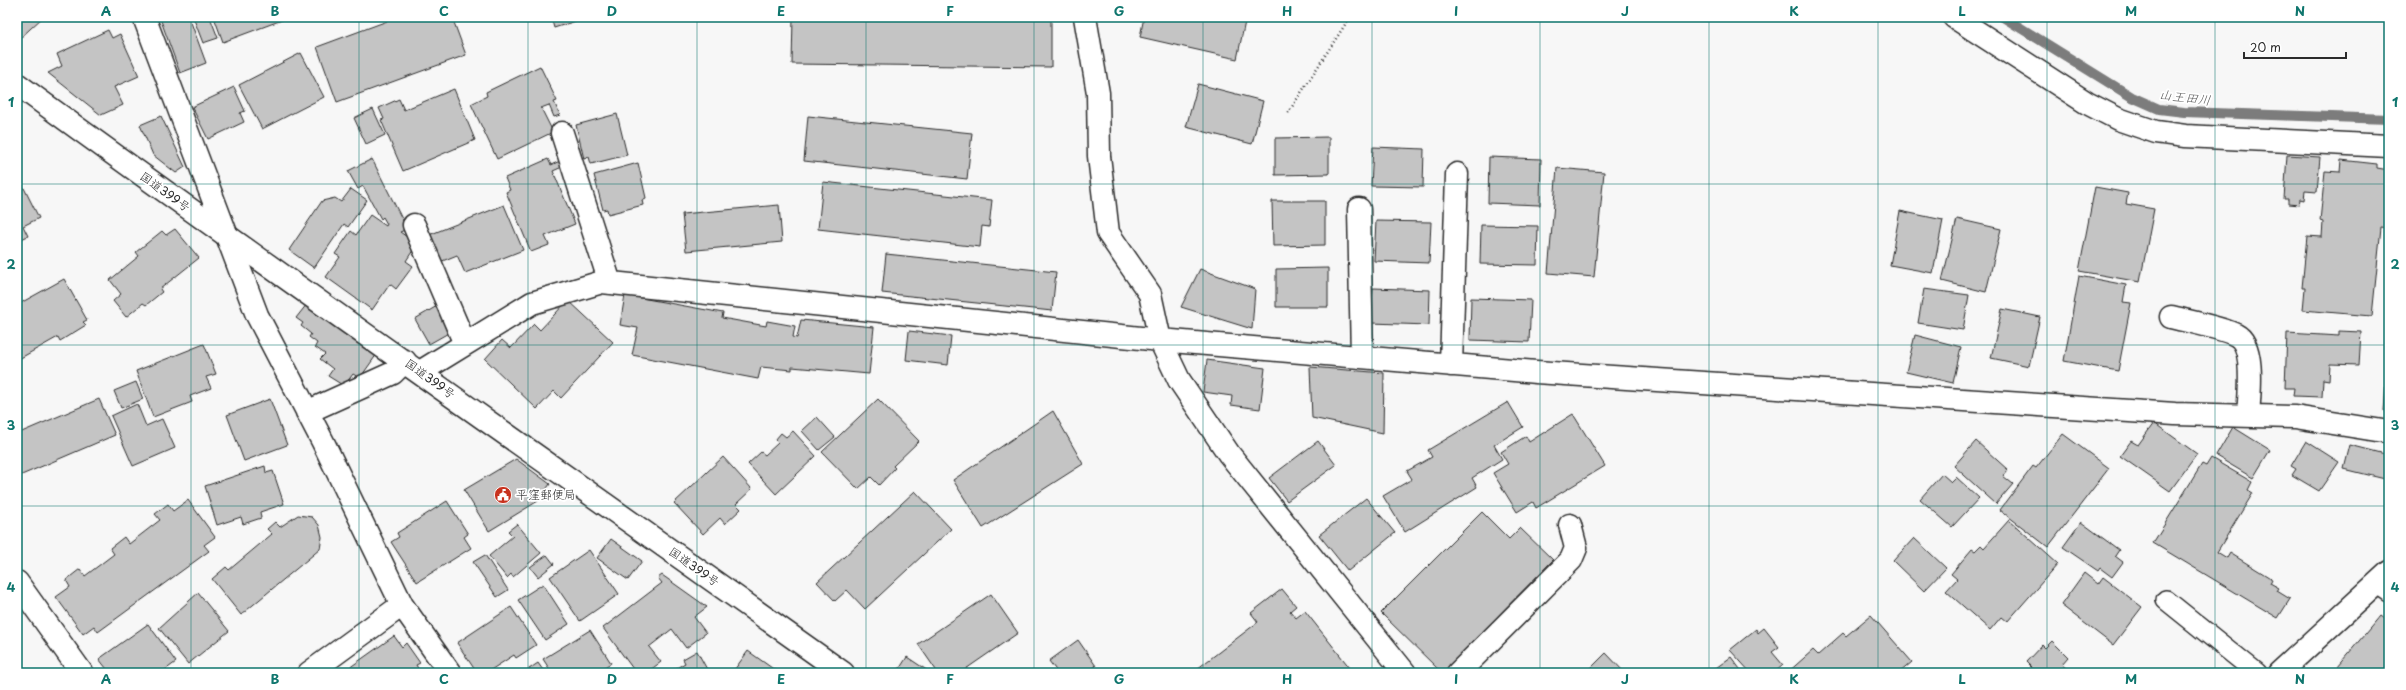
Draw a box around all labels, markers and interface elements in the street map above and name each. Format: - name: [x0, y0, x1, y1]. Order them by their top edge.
- text: A: [101, 1, 111, 20]
- text: B: [271, 1, 280, 20]
- text: C: [439, 1, 449, 20]
- text: D: [607, 1, 617, 20]
- text: E: [777, 1, 785, 20]
- text: F: [946, 1, 954, 20]
- text: G: [1114, 1, 1124, 20]
- text: H: [1282, 1, 1292, 20]
- text: I: [1454, 1, 1458, 20]
- text: J: [1621, 1, 1629, 20]
- text: K: [1789, 1, 1799, 20]
- text: L: [1958, 1, 1966, 20]
- text: M: [2125, 1, 2137, 20]
- text: N: [2295, 1, 2305, 20]
- scale bar: [2244, 34, 2346, 60]
- text: 20 m: [2250, 38, 2281, 56]
- water label: 山王田川: [2158, 84, 2212, 109]
- text: 1: [8, 92, 14, 111]
- text: 1: [2392, 92, 2398, 111]
- street label: 国道399号: [137, 167, 194, 216]
- text: 2: [6, 254, 16, 273]
- text: 2: [2390, 254, 2400, 273]
- street label: 国道399号: [402, 354, 459, 403]
- text: 3: [7, 415, 16, 434]
- text: 3: [2391, 415, 2400, 434]
- public building icon: 平窪郵便局: [493, 485, 513, 505]
- place label: 平窪郵便局: [516, 485, 576, 503]
- street label: 国道399号: [666, 542, 724, 590]
- text: 4: [7, 577, 16, 596]
- text: 4: [2391, 577, 2400, 596]
- text: A: [101, 669, 111, 688]
- text: B: [271, 669, 280, 688]
- text: C: [439, 669, 449, 688]
- text: D: [607, 669, 617, 688]
- text: E: [777, 669, 785, 688]
- text: F: [946, 669, 954, 688]
- text: G: [1114, 669, 1124, 688]
- text: H: [1282, 669, 1292, 688]
- text: I: [1454, 669, 1458, 688]
- text: J: [1621, 669, 1629, 688]
- text: K: [1789, 669, 1799, 688]
- text: L: [1958, 669, 1966, 688]
- text: M: [2125, 669, 2137, 688]
- text: N: [2295, 669, 2305, 688]

